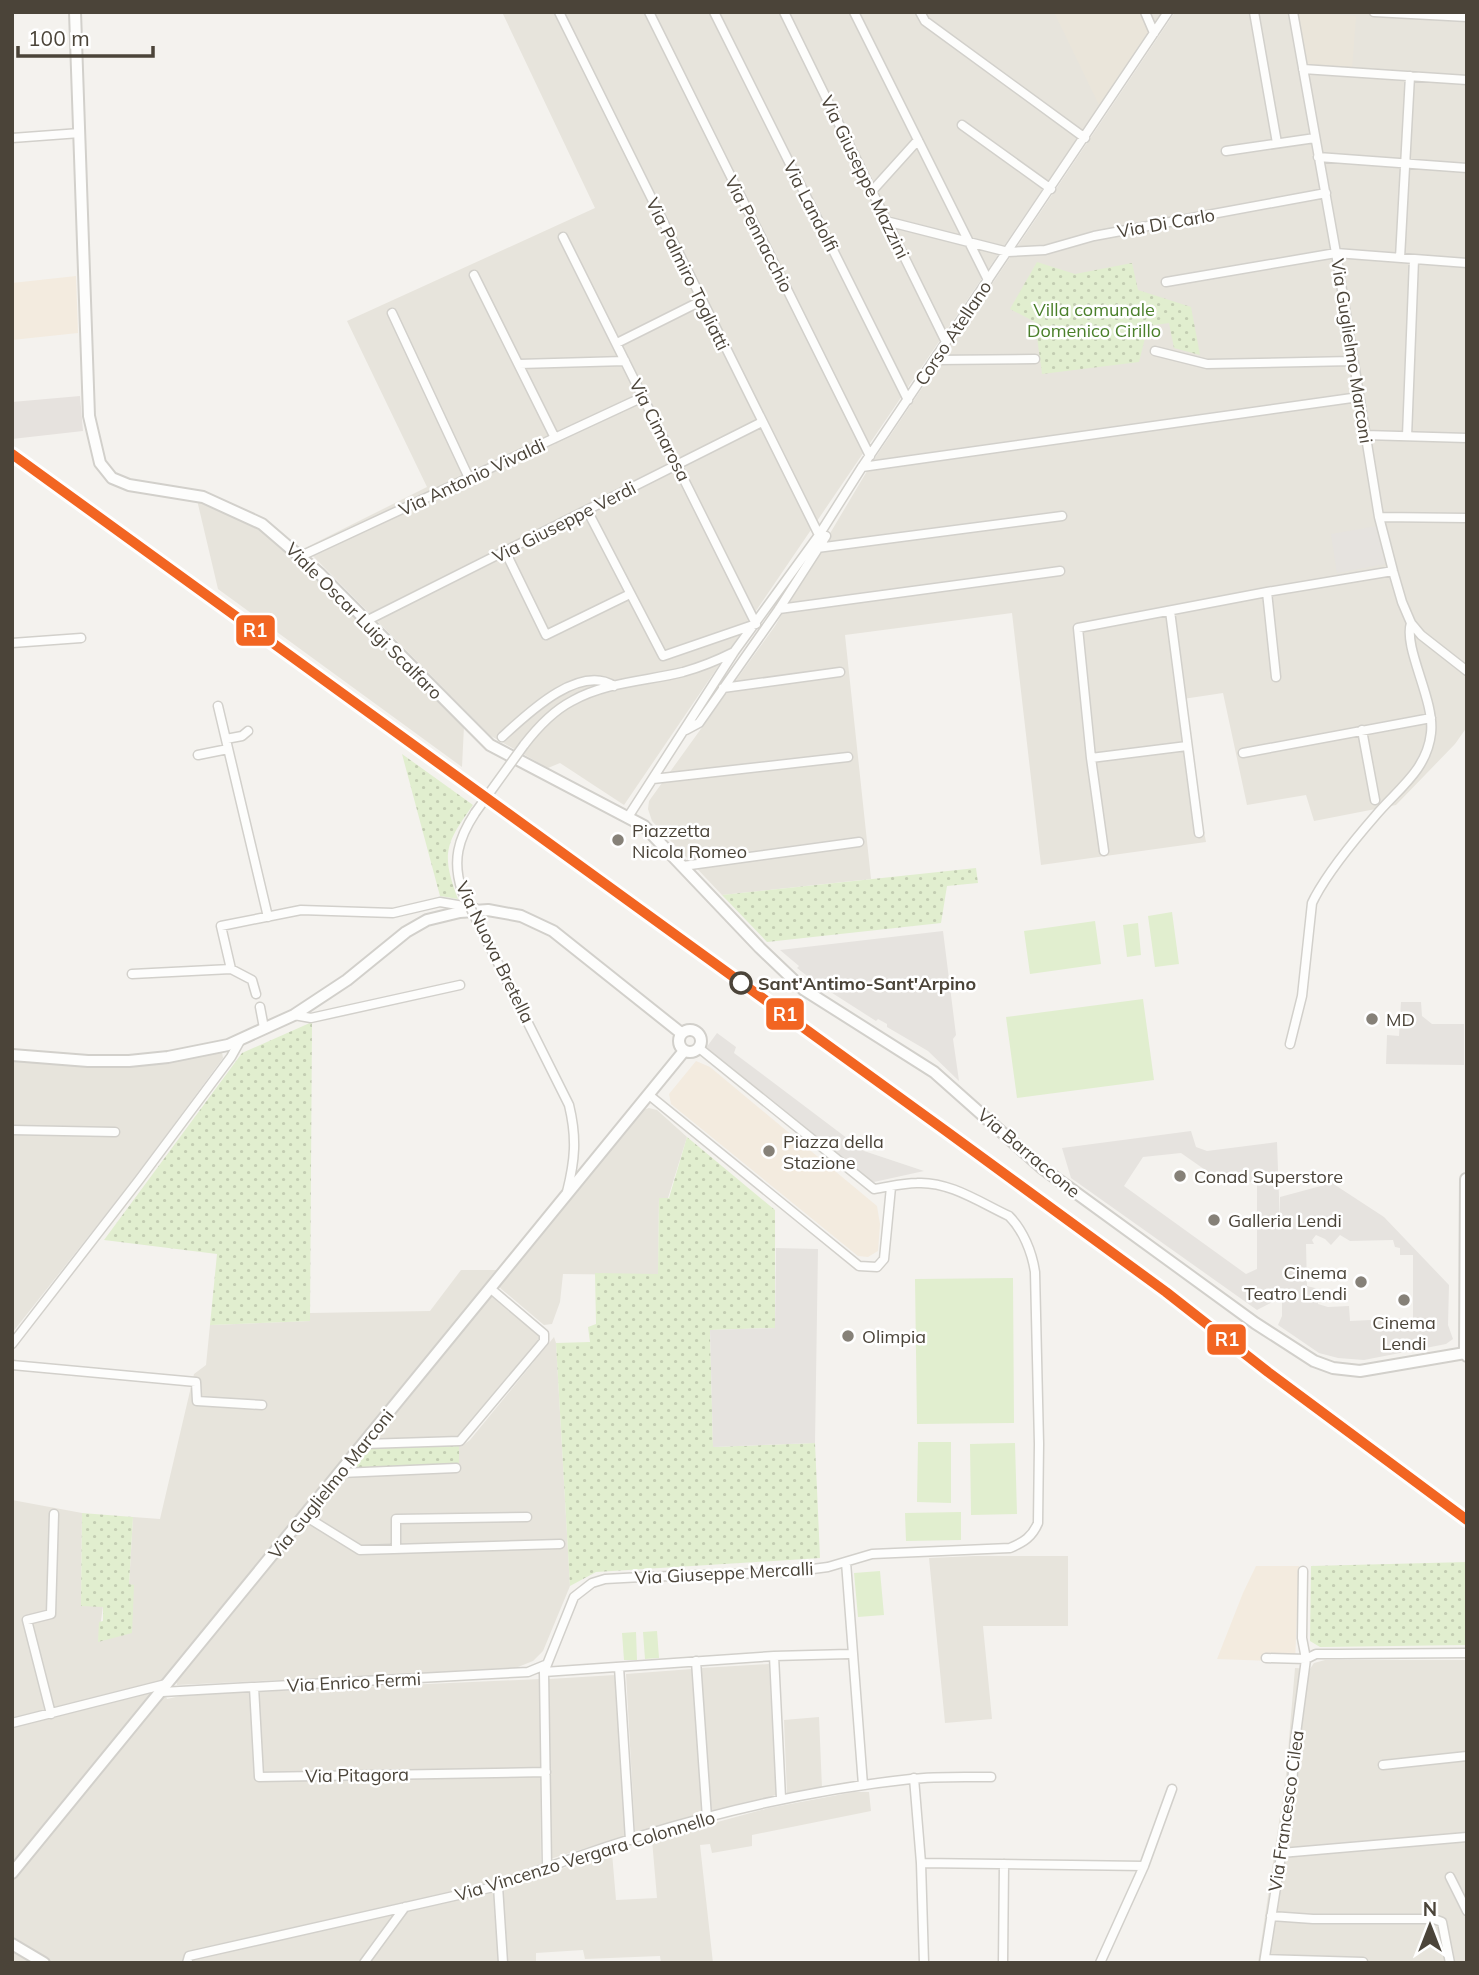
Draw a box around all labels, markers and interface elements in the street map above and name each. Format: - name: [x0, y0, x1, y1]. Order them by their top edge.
- scale bar: [18, 14, 152, 58]
- text: 100 m: [28, 25, 90, 51]
- street label: Via Giuseppe Mazzini: [815, 92, 915, 262]
- street label: Via Landolfi: [778, 157, 844, 255]
- street label: Via Pennacchio: [720, 172, 798, 296]
- street label: Via Palmiro Togliatti: [641, 194, 735, 354]
- street label: Via Di Carlo: [1115, 203, 1217, 243]
- street label: Via Guglielmo Marconi: [1326, 257, 1378, 445]
- street label: Corso Atellano: [909, 276, 997, 390]
- park label: Villa comunale Domenico Cirillo: [1027, 298, 1161, 342]
- street label: Via Cimarosa: [624, 375, 696, 485]
- street label: Via Antonio Vivaldi: [395, 433, 549, 521]
- street label: Via Giuseppe Verdi: [488, 476, 640, 568]
- street label: Viale Oscar Luigi Scalfaro: [281, 538, 447, 704]
- line badge: R1: [235, 614, 276, 647]
- text: R1: [243, 618, 267, 642]
- place label: Piazzetta Nicola Romeo: [632, 819, 747, 863]
- marker: Piazzetta Nicola Romeo: [610, 832, 626, 848]
- street label: Via Nuova Bretella: [451, 877, 539, 1027]
- marker: Sant'Antimo-Sant'Arpino: [730, 972, 752, 994]
- place label: Sant'Antimo-Sant'Arpino: [758, 972, 976, 995]
- line badge: R1: [765, 997, 805, 1031]
- text: R1: [773, 1002, 797, 1026]
- place label: MD: [1386, 1008, 1415, 1031]
- marker: MD: [1364, 1011, 1380, 1027]
- street label: Via Barraccone: [973, 1103, 1085, 1203]
- place label: Piazza della Stazione: [783, 1130, 884, 1174]
- marker: Piazza della Stazione: [761, 1143, 777, 1159]
- place label: Conad Superstore: [1194, 1165, 1343, 1188]
- marker: Conad Superstore: [1172, 1168, 1188, 1184]
- place label: Galleria Lendi: [1228, 1209, 1342, 1232]
- marker: Galleria Lendi: [1206, 1212, 1222, 1228]
- place label: Cinema Teatro Lendi: [1244, 1261, 1347, 1305]
- marker: Cinema Teatro Lendi: [1353, 1274, 1369, 1290]
- marker: Cinema Lendi: [1396, 1292, 1412, 1308]
- place label: Cinema Lendi: [1372, 1311, 1436, 1355]
- line badge: R1: [1206, 1323, 1247, 1356]
- place label: Olimpia: [862, 1325, 926, 1348]
- text: R1: [1215, 1327, 1239, 1351]
- marker: Olimpia: [840, 1328, 856, 1344]
- street label: Via Guglielmo Marconi: [263, 1404, 399, 1564]
- street label: Via Giuseppe Mercalli: [634, 1557, 814, 1589]
- street label: Via Enrico Fermi: [286, 1667, 422, 1697]
- street label: Via Francesco Cilea: [1263, 1729, 1309, 1893]
- street label: Via Pitagora: [305, 1763, 409, 1787]
- street label: Via Vincenzo Vergara Colonnello: [452, 1805, 718, 1907]
- north arrow: [1395, 1891, 1465, 1961]
- text: N: [1423, 1897, 1437, 1921]

